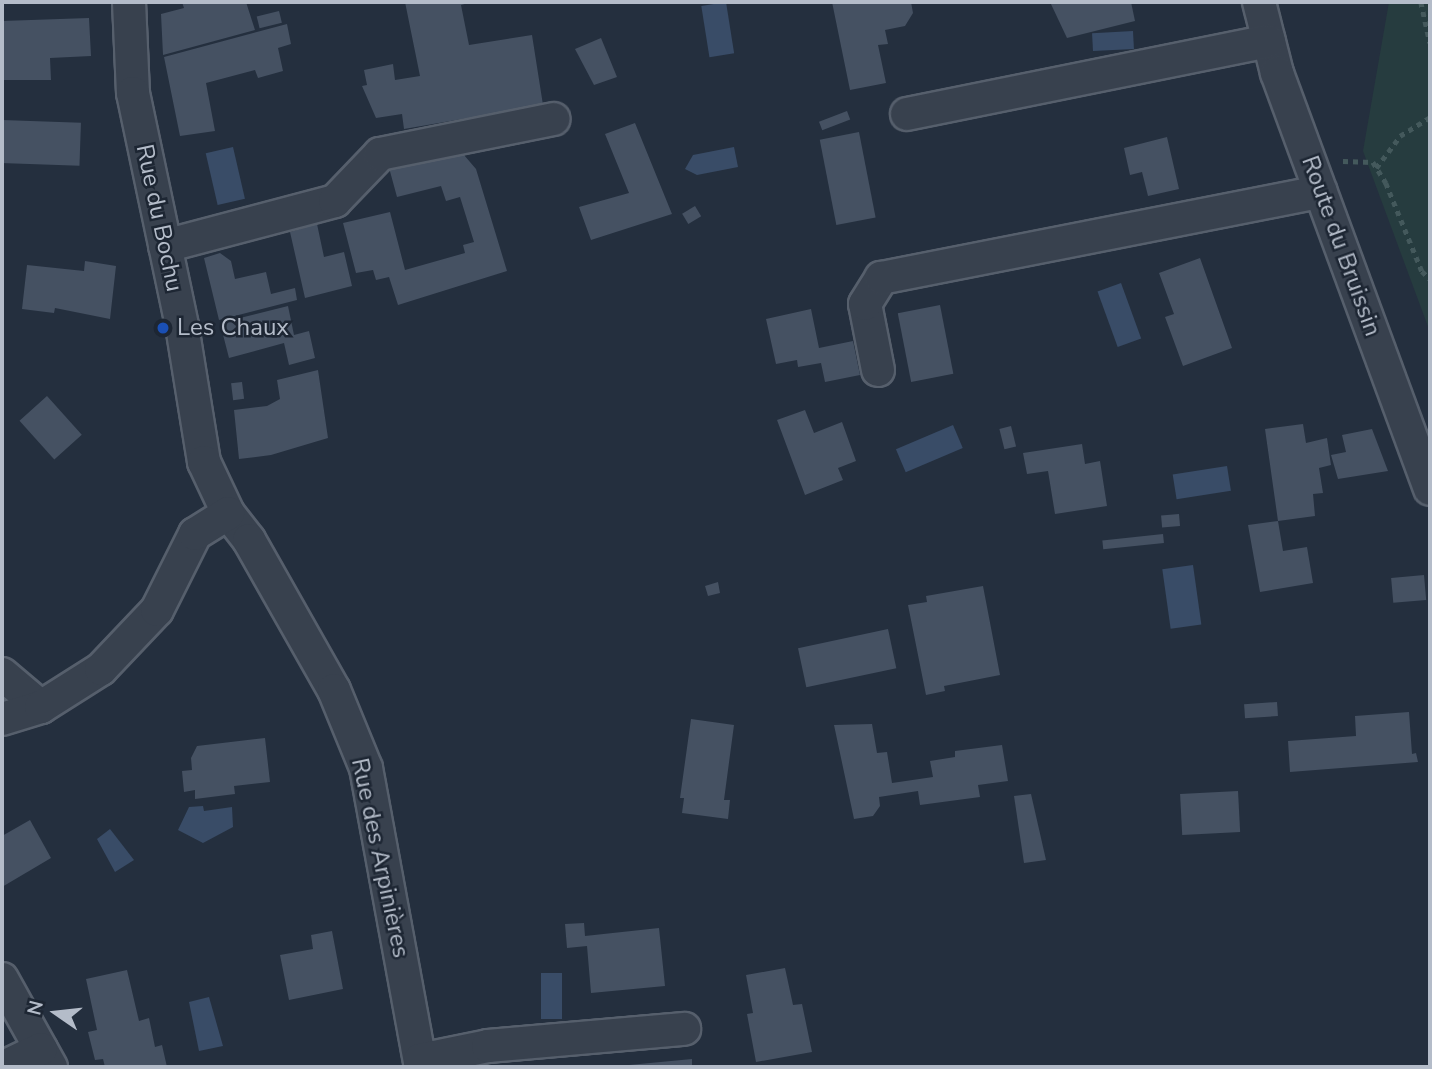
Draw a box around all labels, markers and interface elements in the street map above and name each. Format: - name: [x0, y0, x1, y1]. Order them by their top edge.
- street label: Rue du Bochu: [129, 142, 189, 294]
- street label: Route du Bruissin: [1295, 152, 1387, 340]
- place label: Les Chaux: [177, 314, 289, 342]
- marker: Les Chaux: [155, 320, 171, 336]
- street label: Rue des Arpinières: [345, 756, 415, 960]
- north arrow: [21, 978, 91, 1048]
- text: N: [21, 998, 50, 1018]

